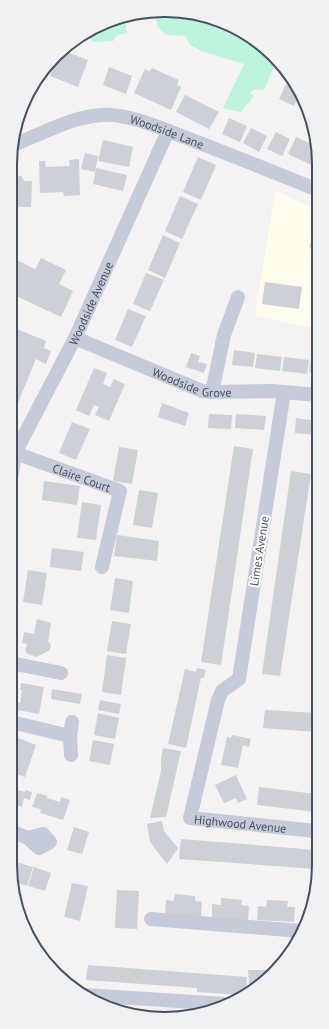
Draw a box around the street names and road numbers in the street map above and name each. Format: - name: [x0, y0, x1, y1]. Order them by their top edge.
- street label: Woodside Lane: [129, 111, 206, 151]
- street label: Woodside Avenue: [65, 259, 116, 348]
- street label: Woodside Grove: [150, 364, 232, 400]
- street label: Claire Court: [51, 460, 113, 495]
- street label: Limes Avenue: [246, 515, 272, 587]
- street label: Highwood Avenue: [193, 811, 287, 835]

